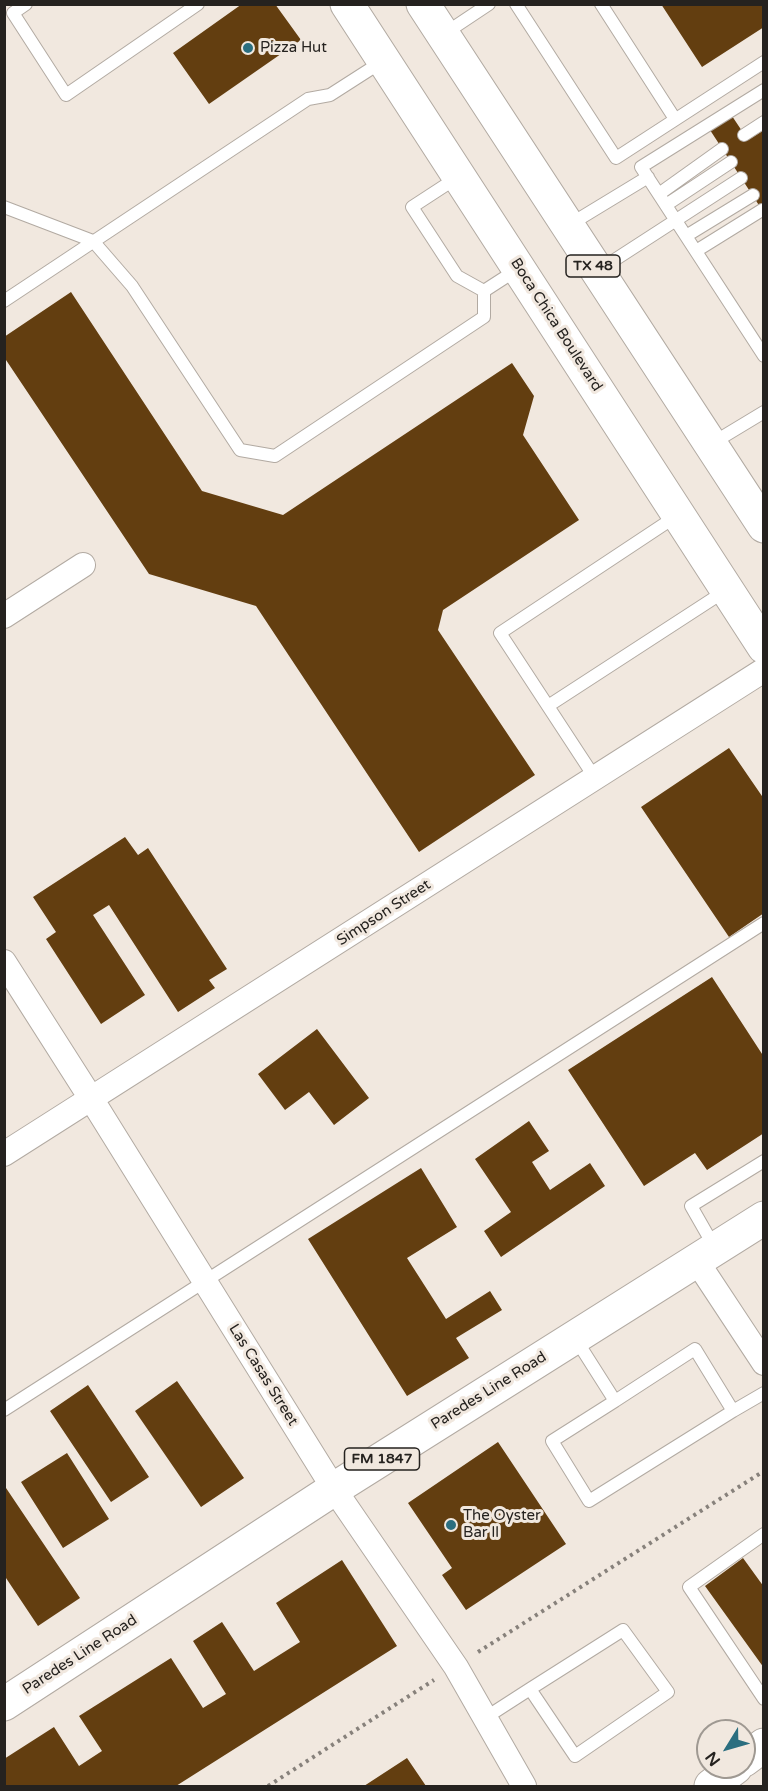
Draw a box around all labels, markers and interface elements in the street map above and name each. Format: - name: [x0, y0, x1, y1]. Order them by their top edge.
- place label: Pizza Hut: [260, 39, 327, 57]
- marker: Pizza Hut: [241, 41, 255, 55]
- street label: Boca Chica Boulevard: [506, 255, 606, 395]
- road number: TX 48: [566, 255, 620, 277]
- street label: Simpson Street: [334, 876, 434, 950]
- street label: Las Casas Street: [224, 1321, 302, 1429]
- street label: Paredes Line Road: [428, 1348, 550, 1434]
- road number: FM 1847: [344, 1448, 419, 1470]
- place label: The Oyster Bar ll: [463, 1507, 541, 1542]
- marker: The Oyster Bar ll: [444, 1518, 458, 1532]
- street label: Paredes Line Road: [19, 1611, 141, 1699]
- north arrow: [696, 1719, 756, 1779]
- text: N: [701, 1747, 725, 1770]

